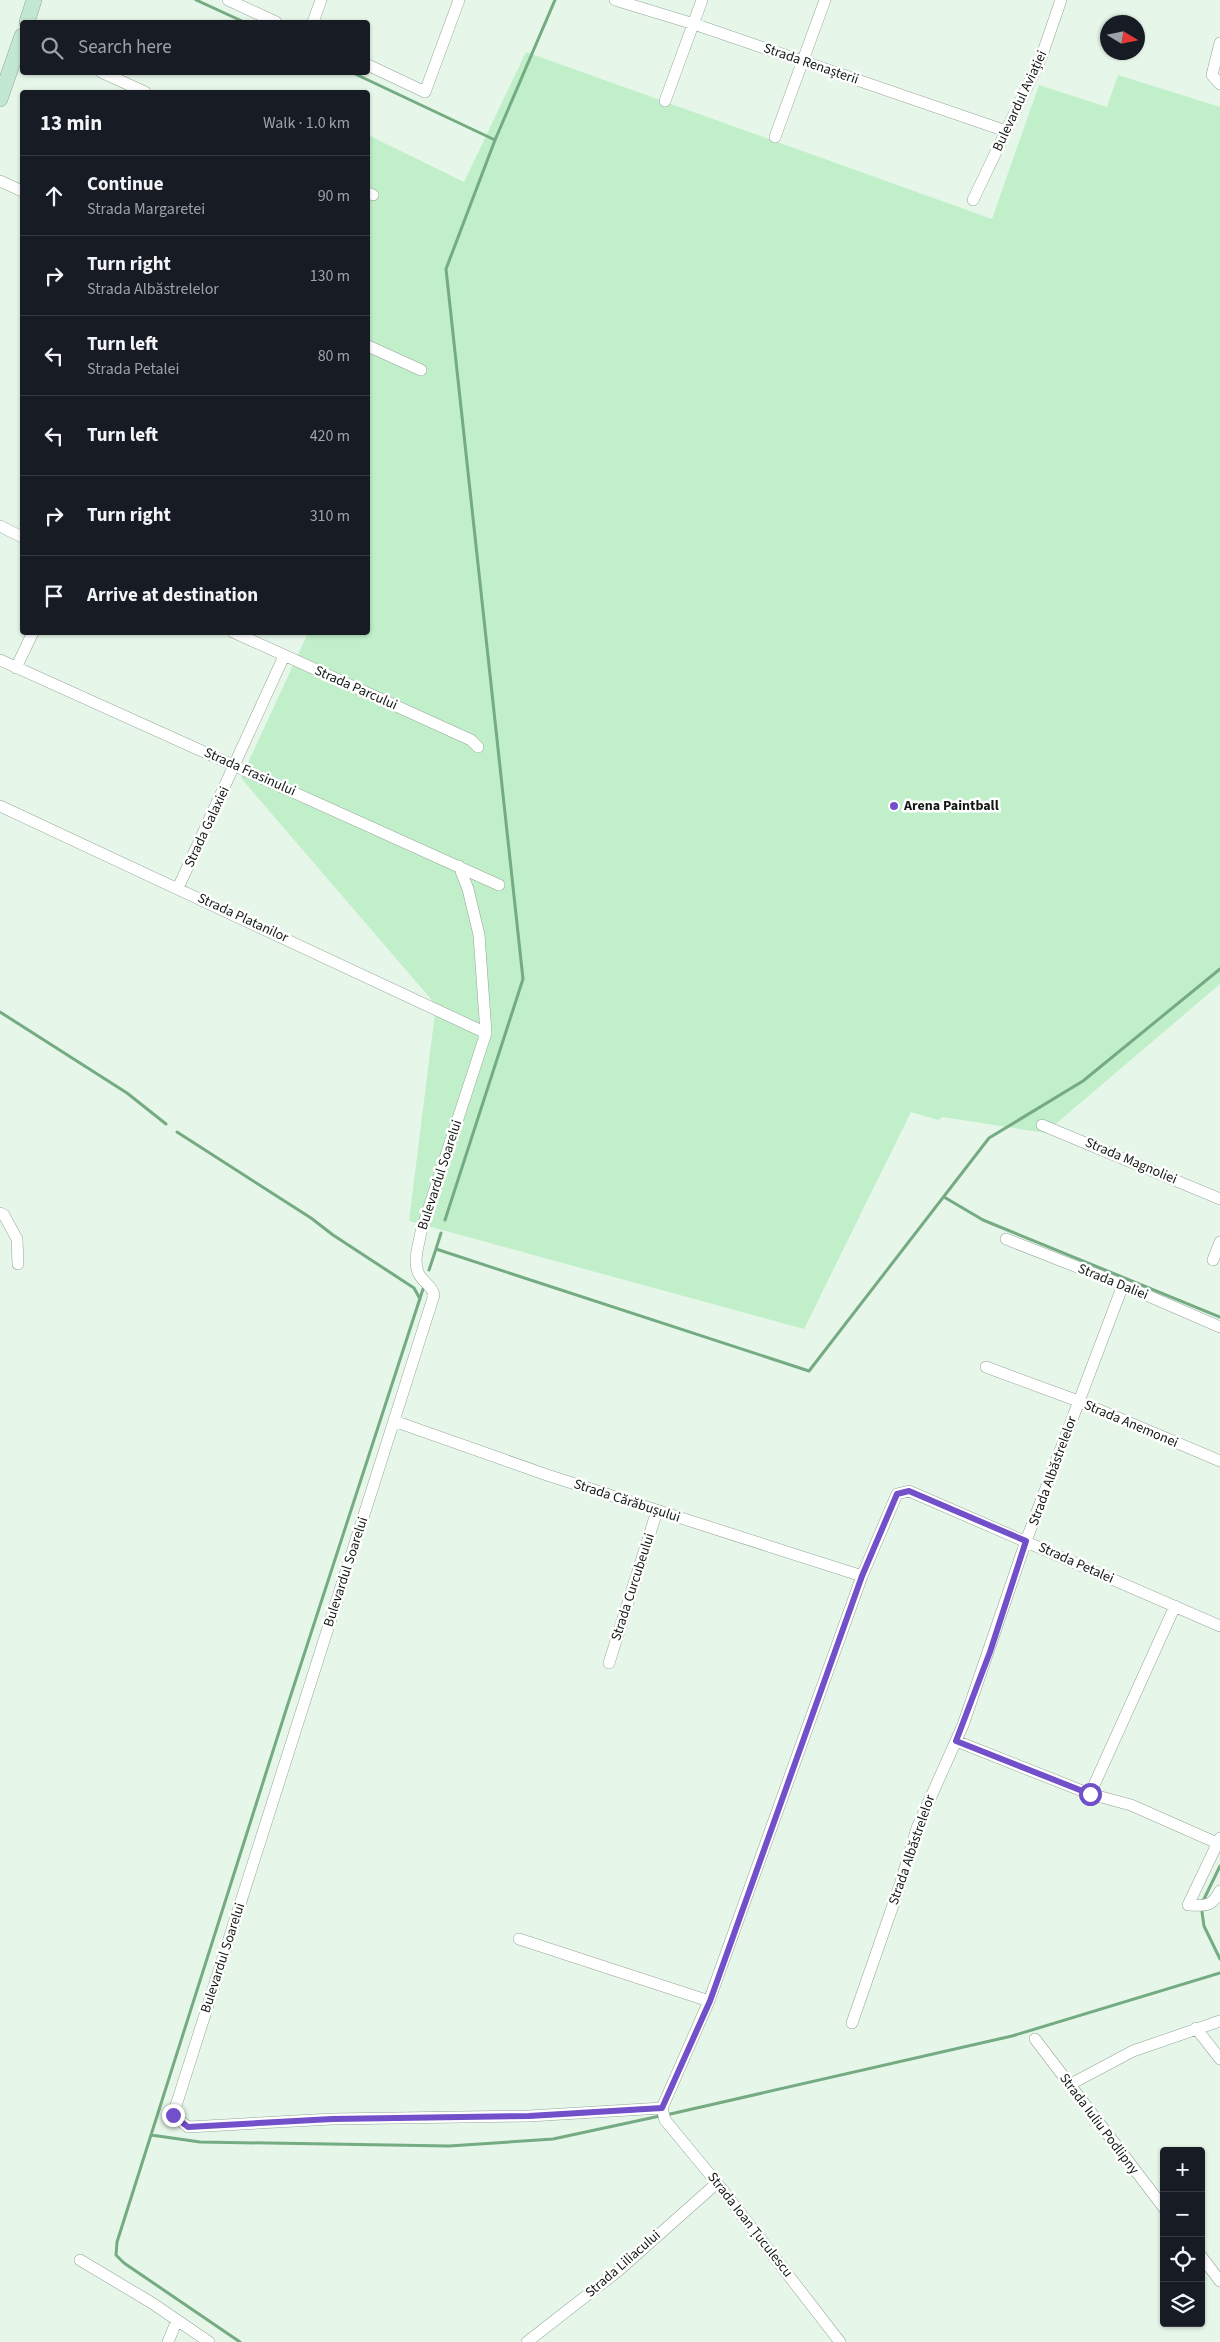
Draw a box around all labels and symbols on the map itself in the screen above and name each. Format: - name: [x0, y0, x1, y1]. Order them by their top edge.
- north arrow: [1100, 15, 1145, 60]
- street label: Strada Renașterii: [761, 38, 861, 90]
- street label: Bulevardul Aviației: [988, 47, 1052, 155]
- street label: Strada Parcului: [311, 661, 401, 715]
- street label: Strada Frasinului: [201, 743, 299, 801]
- street label: Strada Galaxiei: [179, 783, 235, 871]
- place label: Arena Paintball: [903, 796, 999, 816]
- marker: Arena Paintball: [888, 800, 900, 812]
- street label: Strada Platanilor: [194, 888, 292, 948]
- street label: Bulevardul Soarelui: [413, 1117, 467, 1233]
- street label: Strada Magnoliei: [1082, 1133, 1180, 1189]
- street label: Strada Daliei: [1075, 1259, 1151, 1305]
- street label: Strada Anemonei: [1081, 1395, 1181, 1453]
- street label: Strada Albăstrelelor: [1024, 1413, 1082, 1529]
- street label: Strada Cărăbușului: [571, 1474, 683, 1528]
- street label: Bulevardul Soarelui: [319, 1514, 373, 1630]
- street label: Strada Curcubeului: [606, 1531, 660, 1643]
- street label: Strada Petalei: [1035, 1537, 1117, 1589]
- route start: [1079, 1783, 1102, 1806]
- street label: Strada Albăstrelelor: [884, 1792, 940, 1908]
- street label: Bulevardul Soarelui: [196, 1900, 250, 2016]
- street label: Strada Iuliu Podlipny: [1054, 2069, 1144, 2179]
- route end: [162, 2104, 185, 2127]
- street label: Strada Ioan Țuculescu: [703, 2168, 797, 2282]
- street label: Strada Liliacului: [581, 2226, 665, 2302]

